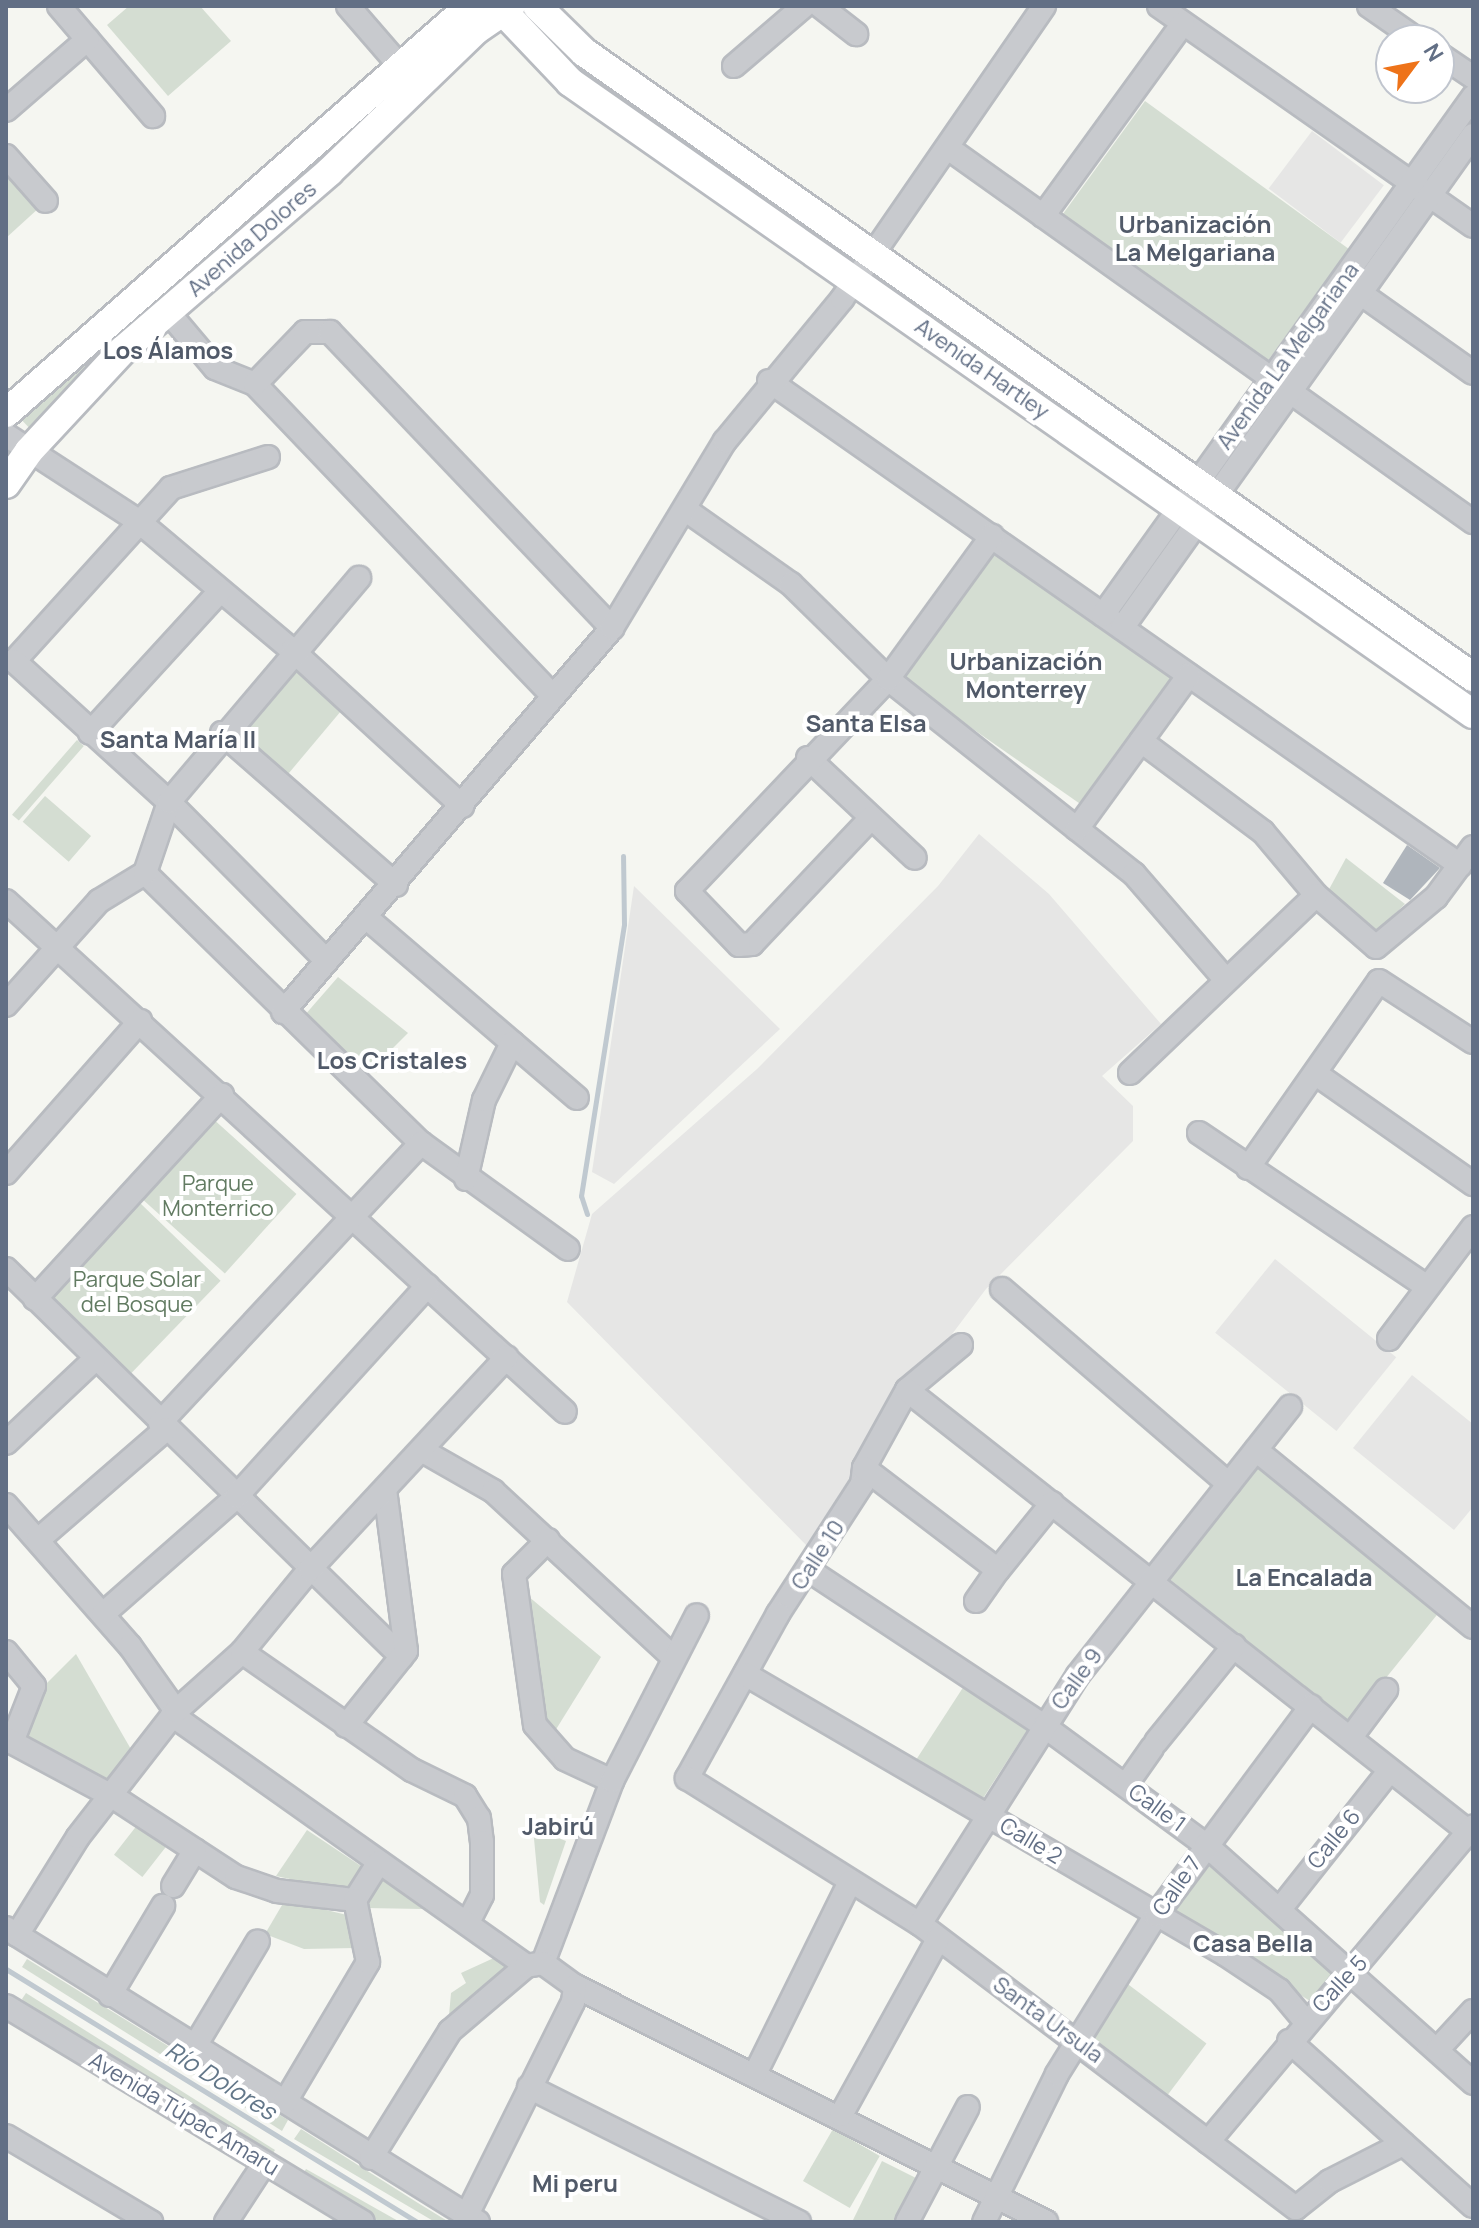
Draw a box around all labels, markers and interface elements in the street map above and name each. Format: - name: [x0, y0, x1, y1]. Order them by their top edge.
- north arrow: [1375, 24, 1455, 104]
- text: N: [1417, 38, 1451, 67]
- street label: Avenida Dolores: [182, 176, 322, 302]
- district label: Urbanización La Melgariana: [1115, 210, 1275, 266]
- street label: Avenida La Melgariana: [1211, 257, 1365, 455]
- street label: Avenida Hartley: [910, 313, 1054, 425]
- district label: Los Álamos: [103, 336, 233, 364]
- district label: Urbanización Monterrey: [949, 647, 1103, 703]
- district label: Santa Elsa: [805, 709, 927, 737]
- district label: Santa María II: [100, 725, 256, 753]
- district label: Los Cristales: [317, 1046, 467, 1074]
- park label: Parque Monterrico: [162, 1170, 274, 1222]
- park label: Parque Solar del Bosque: [73, 1266, 201, 1318]
- street label: Calle 10: [786, 1515, 850, 1595]
- district label: La Encalada: [1236, 1563, 1372, 1591]
- street label: Calle 9: [1046, 1643, 1108, 1715]
- street label: Calle 1: [1123, 1778, 1191, 1838]
- street label: Calle 6: [1302, 1804, 1366, 1874]
- district label: Jabirú: [522, 1812, 594, 1840]
- street label: Calle 2: [995, 1812, 1067, 1870]
- street label: Calle 7: [1147, 1851, 1207, 1921]
- district label: Casa Bella: [1193, 1929, 1313, 1957]
- street label: Calle 5: [1307, 1950, 1373, 2018]
- street label: Santa Ursula: [988, 1971, 1108, 2069]
- water label: Río Dolores: [160, 2035, 282, 2125]
- street label: Avenida Túpac Amaru: [84, 2047, 284, 2181]
- district label: Mi peru: [532, 2169, 618, 2197]

